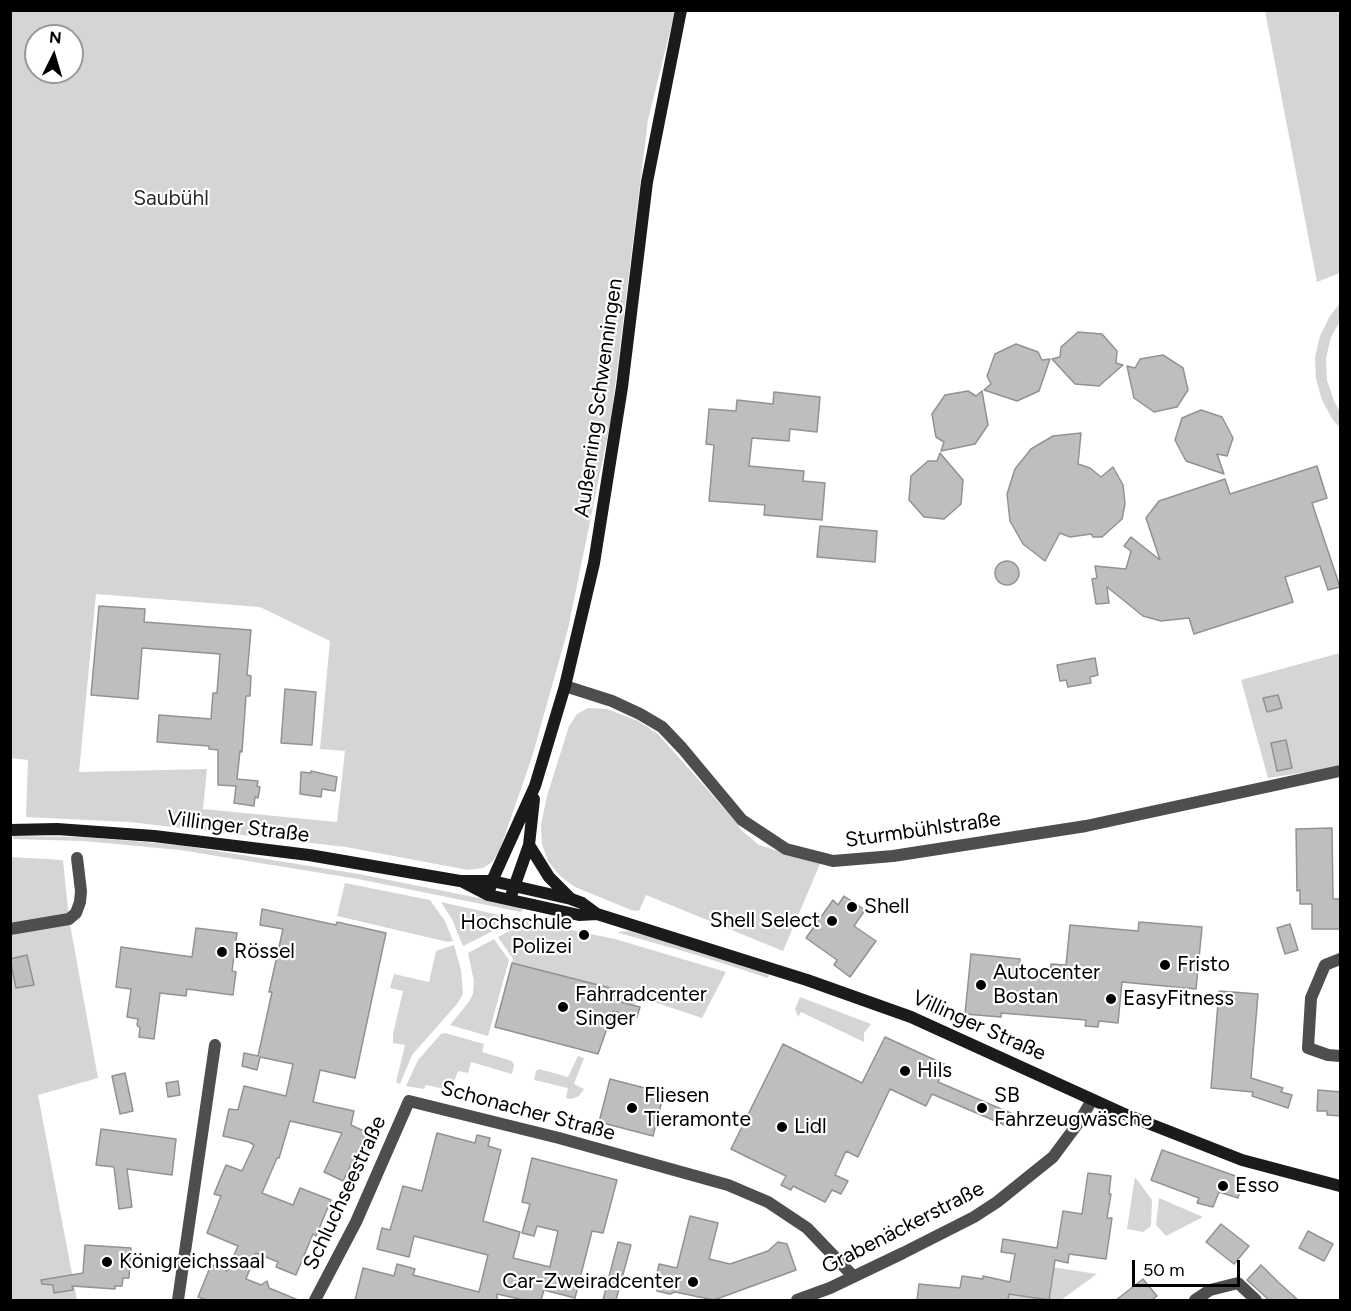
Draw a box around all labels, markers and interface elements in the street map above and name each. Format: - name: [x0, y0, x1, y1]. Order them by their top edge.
- north arrow: [24, 24, 84, 84]
- text: N: [48, 28, 62, 48]
- park label: Saubühl: [133, 186, 209, 212]
- street label: Außenring Schwenningen: [570, 277, 628, 519]
- street label: Villinger Straße: [165, 806, 311, 848]
- street label: Sturmbühlstraße: [844, 807, 1002, 853]
- place label: Shell: [864, 894, 909, 920]
- marker: Shell: [845, 900, 859, 914]
- place label: Shell Select: [710, 908, 820, 934]
- place label: Hochschule Polizei: [460, 910, 572, 960]
- marker: Shell Select: [825, 914, 839, 928]
- marker: Hochschule Polizei: [577, 928, 591, 942]
- place label: Rössel: [234, 939, 295, 965]
- marker: Rössel: [215, 945, 229, 959]
- place label: Fristo: [1177, 952, 1230, 978]
- marker: Fristo: [1158, 958, 1172, 972]
- place label: Autocenter Bostan: [993, 960, 1100, 1010]
- marker: Autocenter Bostan: [974, 978, 988, 992]
- place label: Fahrradcenter Singer: [575, 982, 707, 1032]
- street label: Villinger Straße: [908, 985, 1050, 1067]
- place label: EasyFitness: [1123, 986, 1234, 1012]
- marker: EasyFitness: [1104, 992, 1118, 1006]
- marker: Fahrradcenter Singer: [556, 1000, 570, 1014]
- place label: Hils: [917, 1058, 952, 1084]
- marker: Hils: [898, 1064, 912, 1078]
- street label: Schonacher Straße: [438, 1076, 618, 1146]
- place label: Fliesen Tieramonte: [644, 1083, 751, 1133]
- place label: SB Fahrzeugwäsche: [994, 1083, 1152, 1133]
- marker: Fliesen Tieramonte: [625, 1101, 639, 1115]
- marker: SB Fahrzeugwäsche: [975, 1101, 989, 1115]
- street label: Schluchseestraße: [298, 1112, 392, 1274]
- place label: Lidl: [794, 1114, 827, 1140]
- marker: Lidl: [775, 1120, 789, 1134]
- place label: Esso: [1235, 1173, 1279, 1199]
- street label: Grabenäckerstraße: [818, 1176, 988, 1280]
- marker: Esso: [1216, 1179, 1230, 1193]
- scale bar: [1135, 1248, 1243, 1286]
- place label: Königreichssaal: [119, 1249, 265, 1275]
- marker: Königreichssaal: [100, 1255, 114, 1269]
- text: 50 m: [1143, 1259, 1185, 1281]
- place label: Car-Zweiradcenter: [502, 1269, 681, 1295]
- marker: Car-Zweiradcenter: [686, 1275, 700, 1289]

